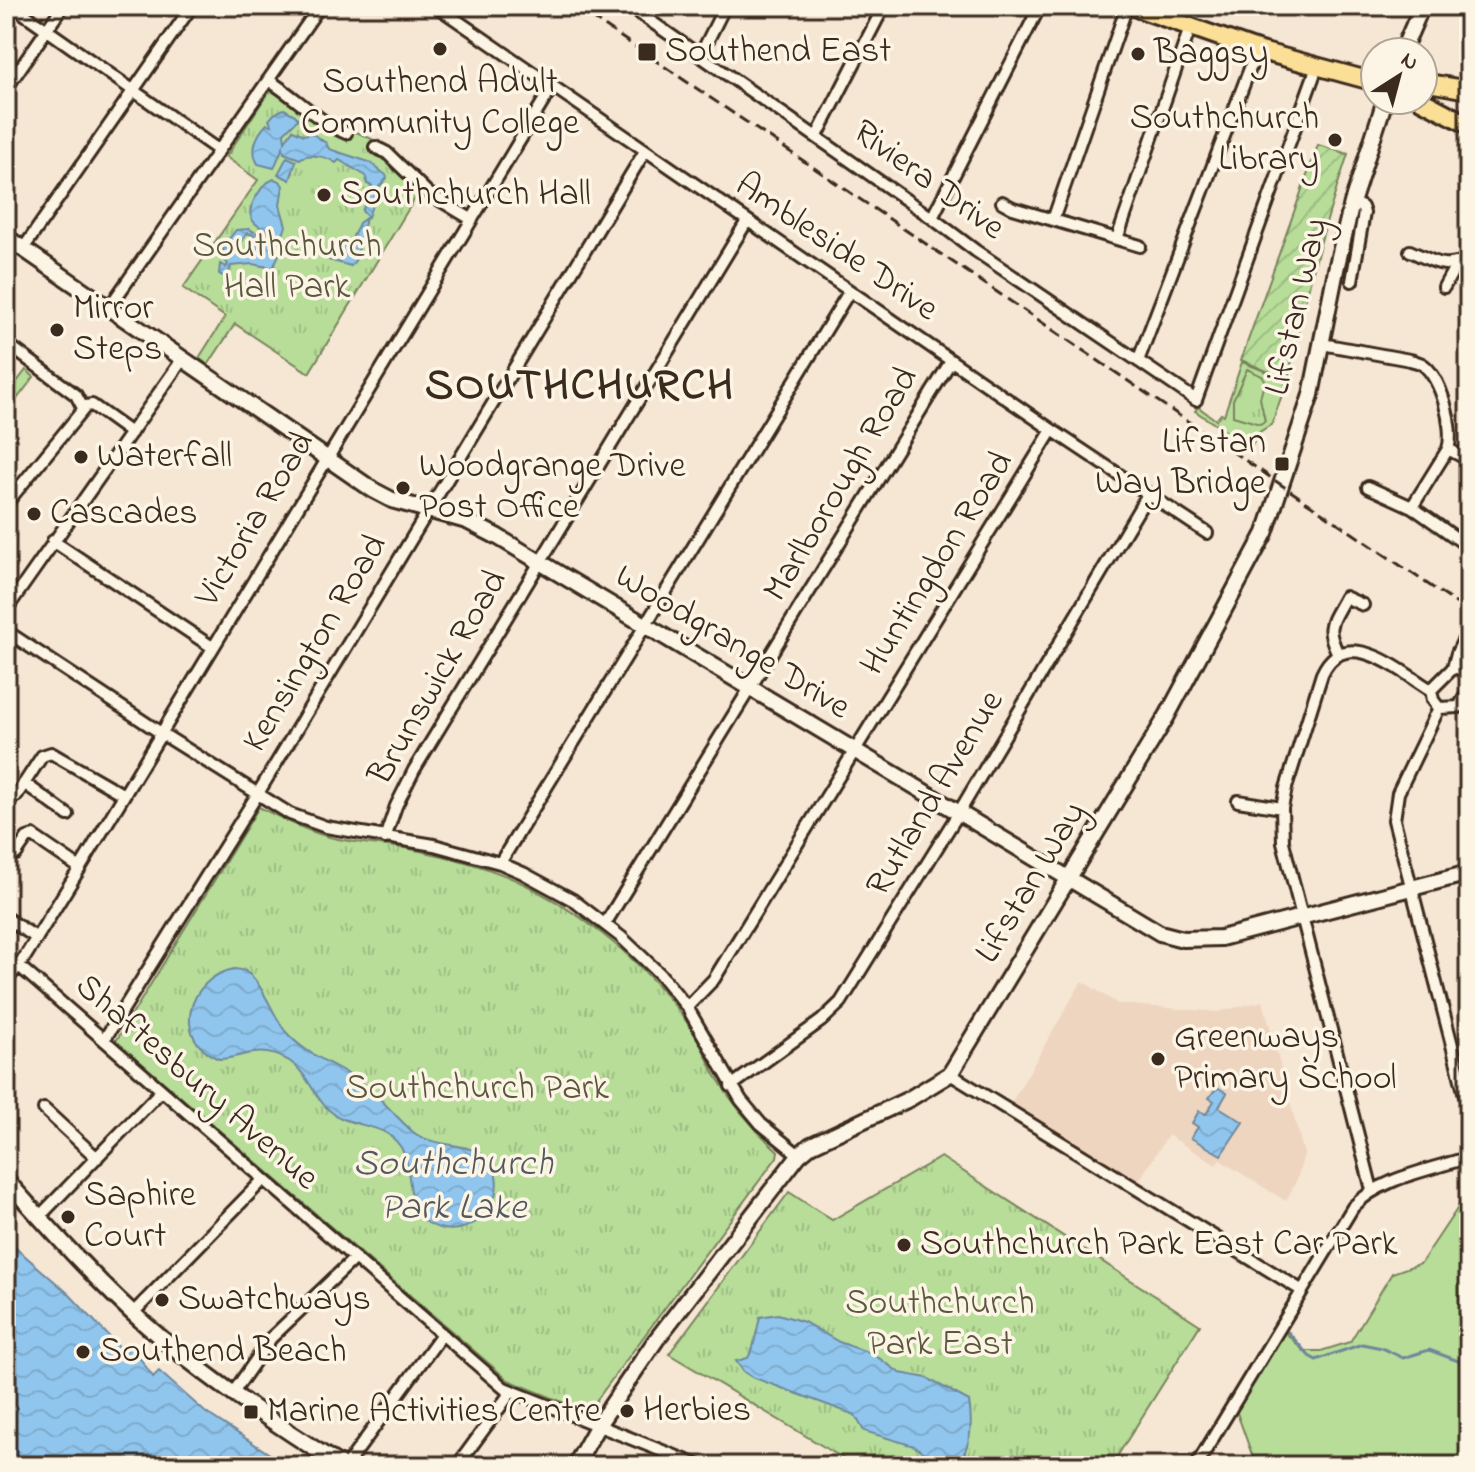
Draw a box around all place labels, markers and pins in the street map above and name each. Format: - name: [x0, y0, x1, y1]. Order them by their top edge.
- place label: Southend East: [665, 26, 891, 79]
- place label: Baggsy: [1153, 28, 1268, 81]
- marker: Southend Adult Community College: [431, 40, 449, 58]
- marker: Southend East: [636, 41, 658, 63]
- marker: Baggsy: [1129, 45, 1147, 63]
- place label: Southend Adult Community College: [301, 57, 580, 151]
- place label: Southchurch Library: [1130, 93, 1319, 187]
- marker: Southchurch Library: [1326, 131, 1344, 149]
- place label: Southchurch Hall: [340, 169, 591, 222]
- marker: Southchurch Hall: [315, 186, 333, 204]
- place label: Mirror Steps: [73, 283, 162, 377]
- marker: Mirror Steps: [48, 321, 66, 339]
- place label: Lifstan Way Bridge: [1095, 417, 1267, 511]
- place label: Waterfall: [97, 431, 232, 484]
- place label: Woodgrange Drive Post Office: [419, 441, 686, 535]
- marker: Waterfall: [72, 448, 90, 466]
- marker: Lifstan Way Bridge: [1273, 455, 1291, 473]
- marker: Woodgrange Drive Post Office: [394, 479, 412, 497]
- place label: Cascades: [50, 488, 198, 541]
- marker: Cascades: [25, 505, 43, 523]
- place label: Greenways Primary School: [1174, 1012, 1396, 1106]
- marker: Greenways Primary School: [1149, 1050, 1167, 1068]
- place label: Saphire Court: [84, 1170, 197, 1264]
- marker: Saphire Court: [59, 1208, 77, 1226]
- place label: Southchurch Park East Car Park: [920, 1219, 1398, 1272]
- marker: Southchurch Park East Car Park: [895, 1236, 913, 1254]
- place label: Swatchways: [178, 1274, 371, 1327]
- marker: Swatchways: [153, 1291, 171, 1309]
- place label: Southend Beach: [99, 1326, 347, 1379]
- marker: Southend Beach: [74, 1343, 92, 1361]
- place label: Herbies: [643, 1385, 751, 1438]
- place label: Marine Activities Centre: [267, 1386, 602, 1439]
- marker: Herbies: [618, 1402, 636, 1420]
- marker: Marine Activities Centre: [242, 1403, 260, 1421]

